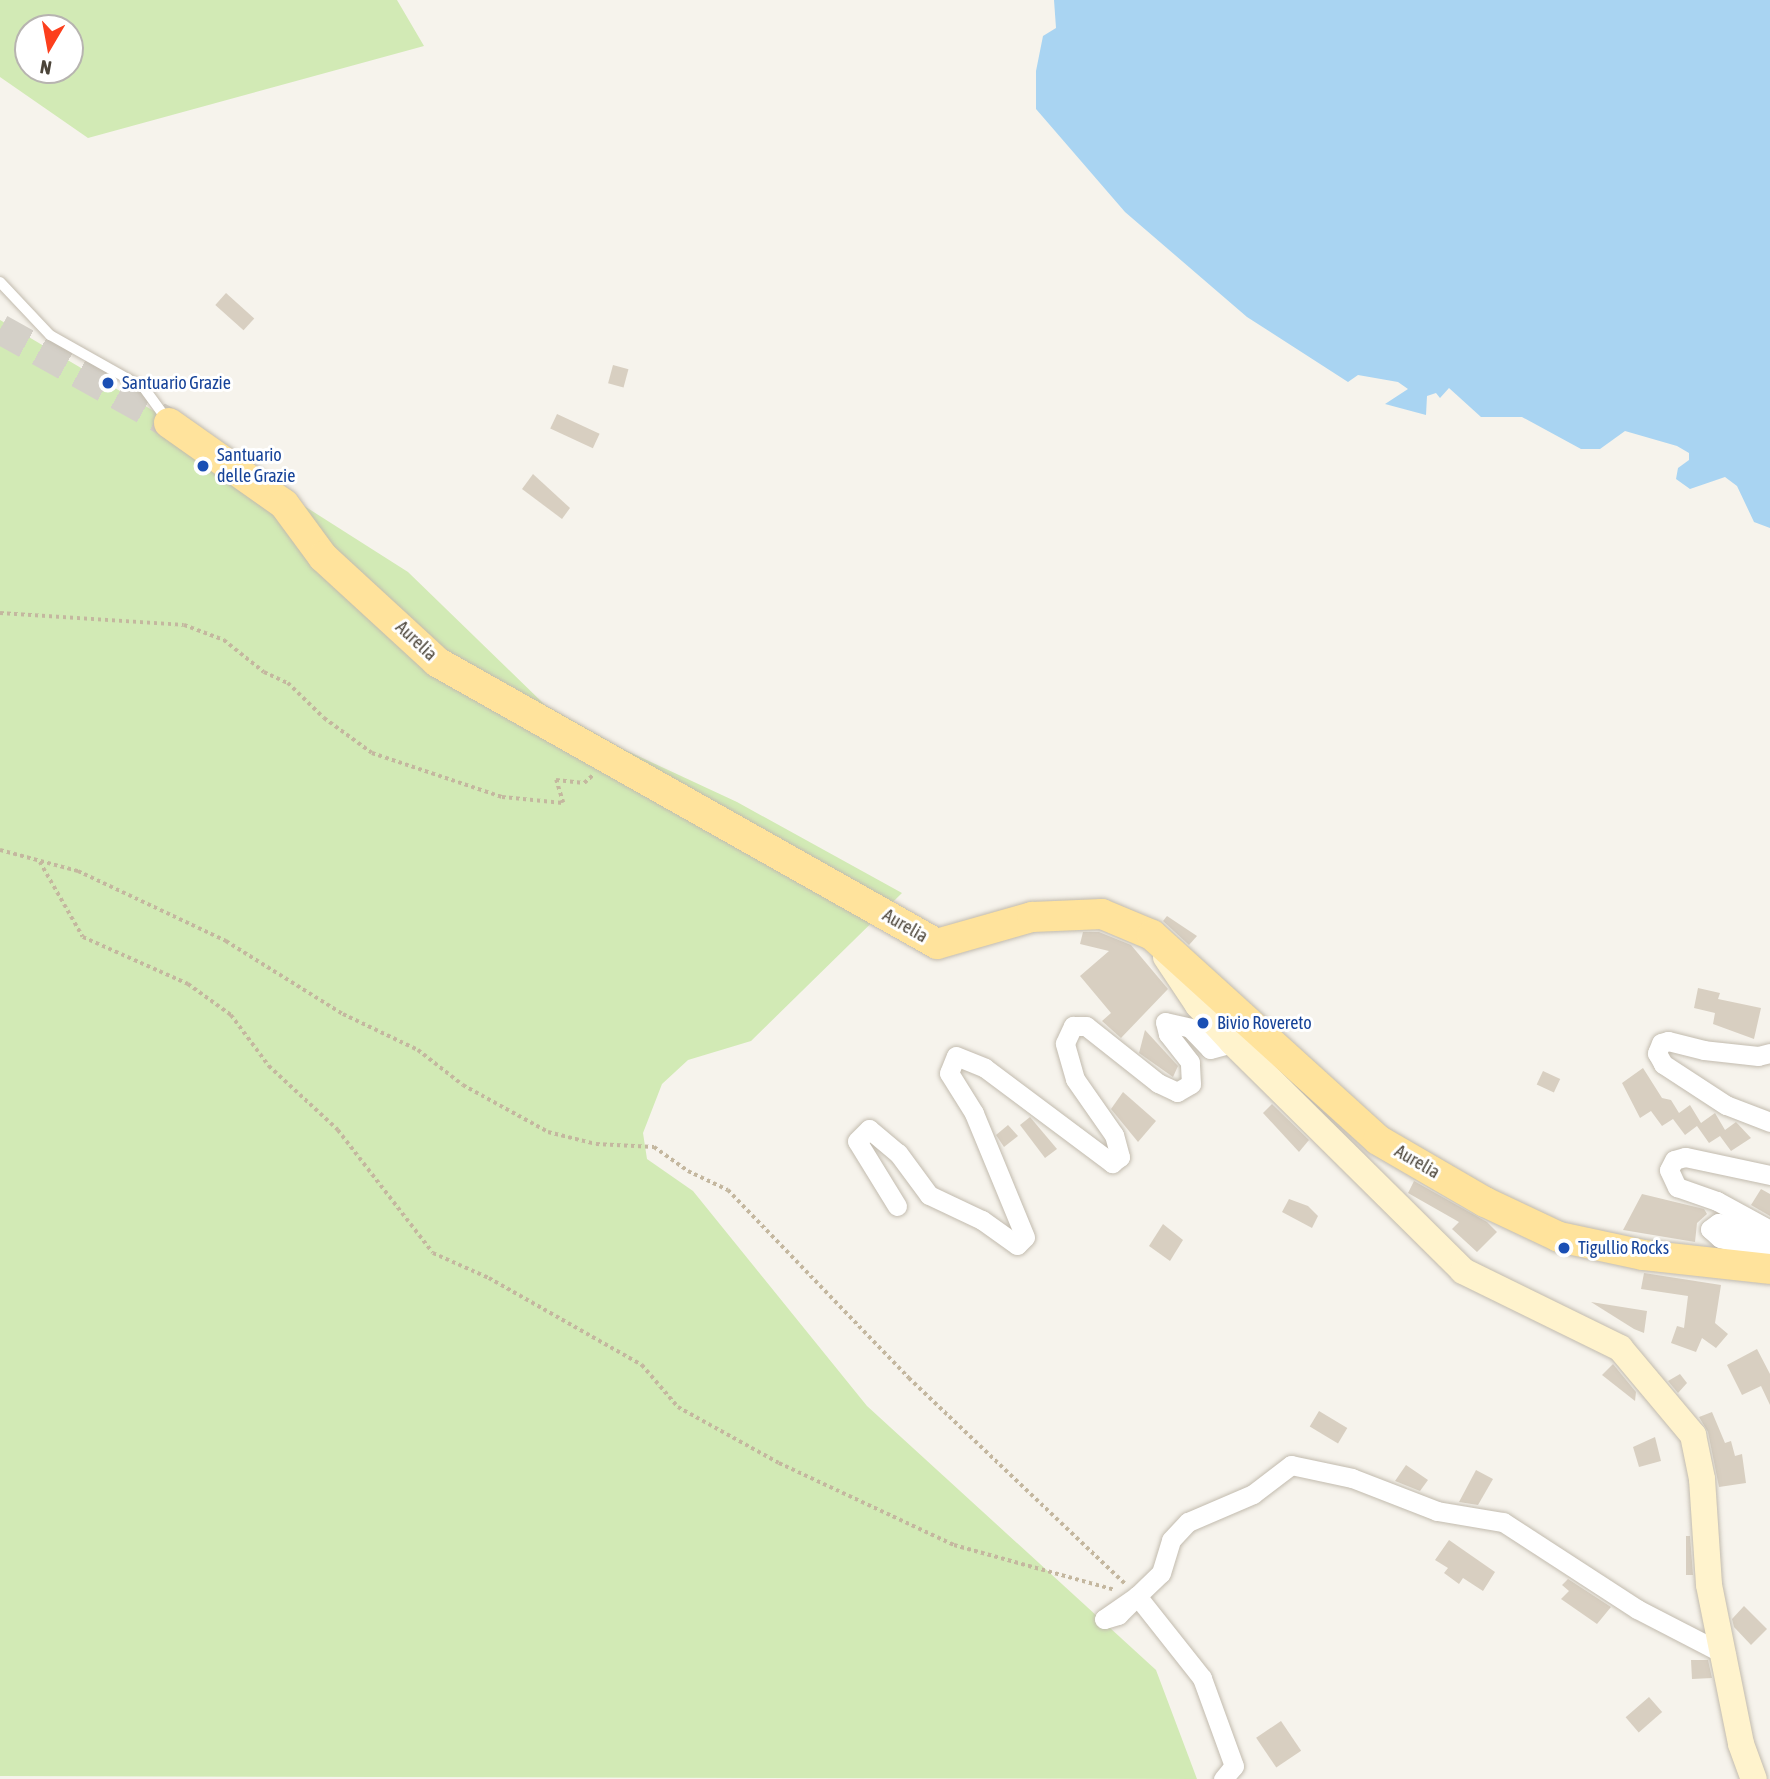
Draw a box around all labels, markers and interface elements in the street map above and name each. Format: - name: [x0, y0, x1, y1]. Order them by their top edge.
- north arrow: [14, 14, 84, 84]
- text: N: [38, 56, 53, 80]
- place label: Santuario Grazie: [122, 372, 231, 394]
- marker: Santuario Grazie: [100, 375, 116, 391]
- place label: Santuario delle Grazie: [217, 445, 295, 488]
- marker: Santuario delle Grazie: [195, 458, 211, 474]
- street label: Aurelia: [391, 617, 441, 665]
- street label: Aurelia: [879, 905, 931, 947]
- place label: Bivio Rovereto: [1217, 1012, 1312, 1034]
- marker: Bivio Rovereto: [1195, 1015, 1211, 1031]
- street label: Aurelia: [1391, 1141, 1443, 1183]
- place label: Tigullio Rocks: [1578, 1237, 1669, 1259]
- marker: Tigullio Rocks: [1556, 1240, 1572, 1256]

